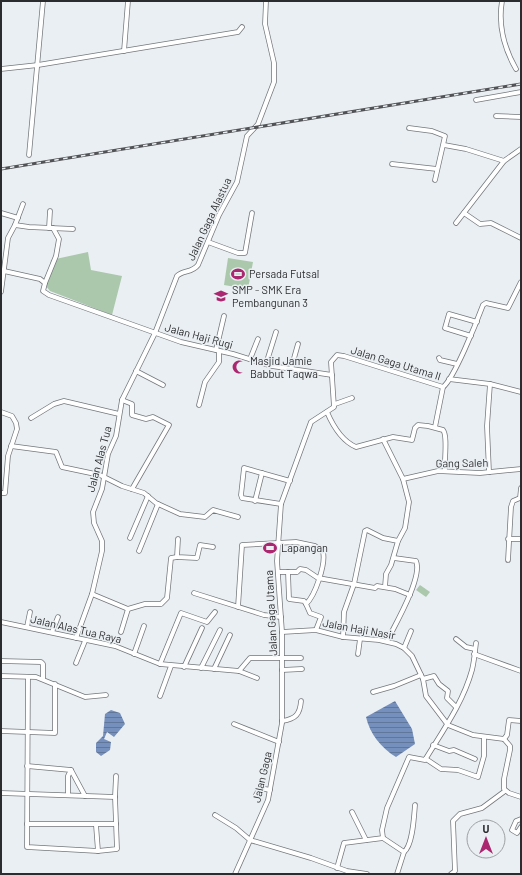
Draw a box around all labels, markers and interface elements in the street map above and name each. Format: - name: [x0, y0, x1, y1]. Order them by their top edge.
- street label: Jalan Gaga Alastua: [184, 175, 233, 262]
- sports icon: Persada Futsal: [230, 266, 246, 282]
- place label: Persada Futsal: [249, 267, 319, 280]
- place label: SMP - SMK Era Pembangunan 3: [232, 283, 308, 309]
- school or university icon: SMP - SMK Era Pembangunan 3: [213, 288, 229, 304]
- street label: Jalan Haji Rugi: [164, 320, 235, 351]
- street label: Jalan Gaga Utama II: [349, 343, 443, 382]
- place label: Masjid Jamie Babbut Taqwa: [250, 354, 318, 380]
- mosque icon: Masjid Jamie Babbut Taqwa: [231, 359, 247, 375]
- street label: Jalan Alas Tua: [83, 424, 114, 493]
- street label: Gang Saleh: [436, 456, 488, 469]
- sports icon: Lapangan: [262, 540, 278, 556]
- place label: Lapangan: [281, 541, 328, 554]
- street label: Jalan Gaga Utama: [262, 570, 279, 656]
- street label: Jalan Alas Tua Raya: [29, 612, 123, 645]
- street label: Jalan Haji Nasir: [322, 616, 397, 641]
- street label: Jalan Gaga: [249, 750, 274, 804]
- north arrow: [466, 819, 506, 859]
- text: U: [483, 822, 490, 835]

